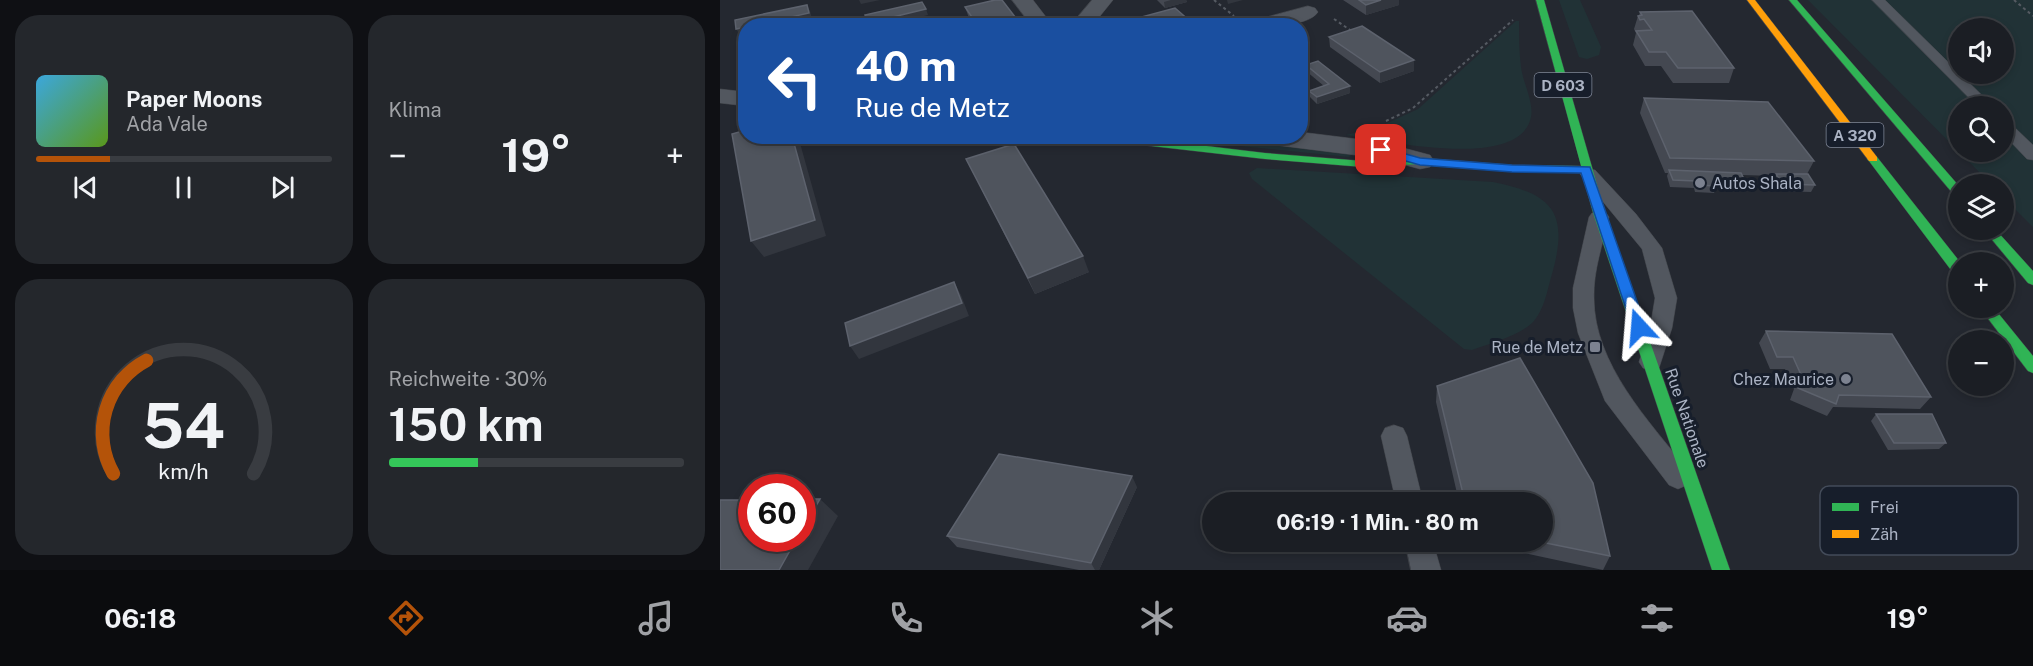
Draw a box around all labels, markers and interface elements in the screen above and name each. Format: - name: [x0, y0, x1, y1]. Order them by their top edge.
- map controls: [1948, 18, 2014, 396]
- button: sound: [1948, 18, 2014, 84]
- text: 40 m: [855, 41, 957, 90]
- icon: left: [756, 42, 834, 120]
- road number: D 603: [1534, 73, 1592, 97]
- text: Paper Moons: [126, 86, 262, 112]
- text: Rue de Metz: [855, 91, 1010, 123]
- button: search: [1948, 96, 2014, 162]
- text: Klima: [389, 98, 442, 122]
- text: Ada Vale: [126, 112, 208, 136]
- road number: A 320: [1826, 123, 1884, 147]
- pin: [1355, 124, 1406, 175]
- text: 19°: [501, 129, 571, 182]
- icon: arrive: [1364, 133, 1397, 166]
- text: −: [389, 137, 407, 175]
- text: +: [666, 137, 684, 175]
- icon: previous: [69, 171, 102, 204]
- icon: pause: [167, 171, 200, 204]
- icon: next: [266, 171, 299, 204]
- place label: Autos Shala: [1712, 174, 1802, 193]
- button: layers: [1948, 174, 2014, 240]
- marker: Autos Shala: [1693, 176, 1707, 190]
- button: +: [1948, 252, 2014, 318]
- position arrow: [1607, 295, 1671, 359]
- button: −: [1948, 330, 2014, 396]
- place label: Rue de Metz: [1491, 338, 1583, 357]
- marker: Rue de Metz: [1588, 340, 1602, 354]
- street label: Rue Nationale: [1661, 366, 1713, 470]
- text: Reichweite · 30%: [389, 367, 547, 391]
- place label: Chez Maurice: [1733, 370, 1834, 389]
- marker: Chez Maurice: [1839, 372, 1853, 386]
- text: 54: [142, 389, 225, 462]
- text: 150 km: [389, 398, 544, 451]
- text: km/h: [159, 459, 209, 484]
- speed limit sign: 60: [738, 474, 816, 552]
- legend: [1820, 486, 2018, 555]
- text: Frei: [1870, 498, 1899, 517]
- text: 06:19 · 1 Min. · 80 m: [1276, 509, 1479, 535]
- text: Zäh: [1870, 525, 1898, 544]
- icon: directions: [385, 597, 427, 639]
- icon: music: [635, 597, 677, 639]
- icon: phone: [885, 597, 927, 639]
- icon: climate: [1136, 597, 1178, 639]
- icon: car: [1386, 597, 1428, 639]
- icon: filters: [1636, 597, 1678, 639]
- text: 06:18: [104, 602, 176, 634]
- text: 19°: [1887, 602, 1929, 634]

